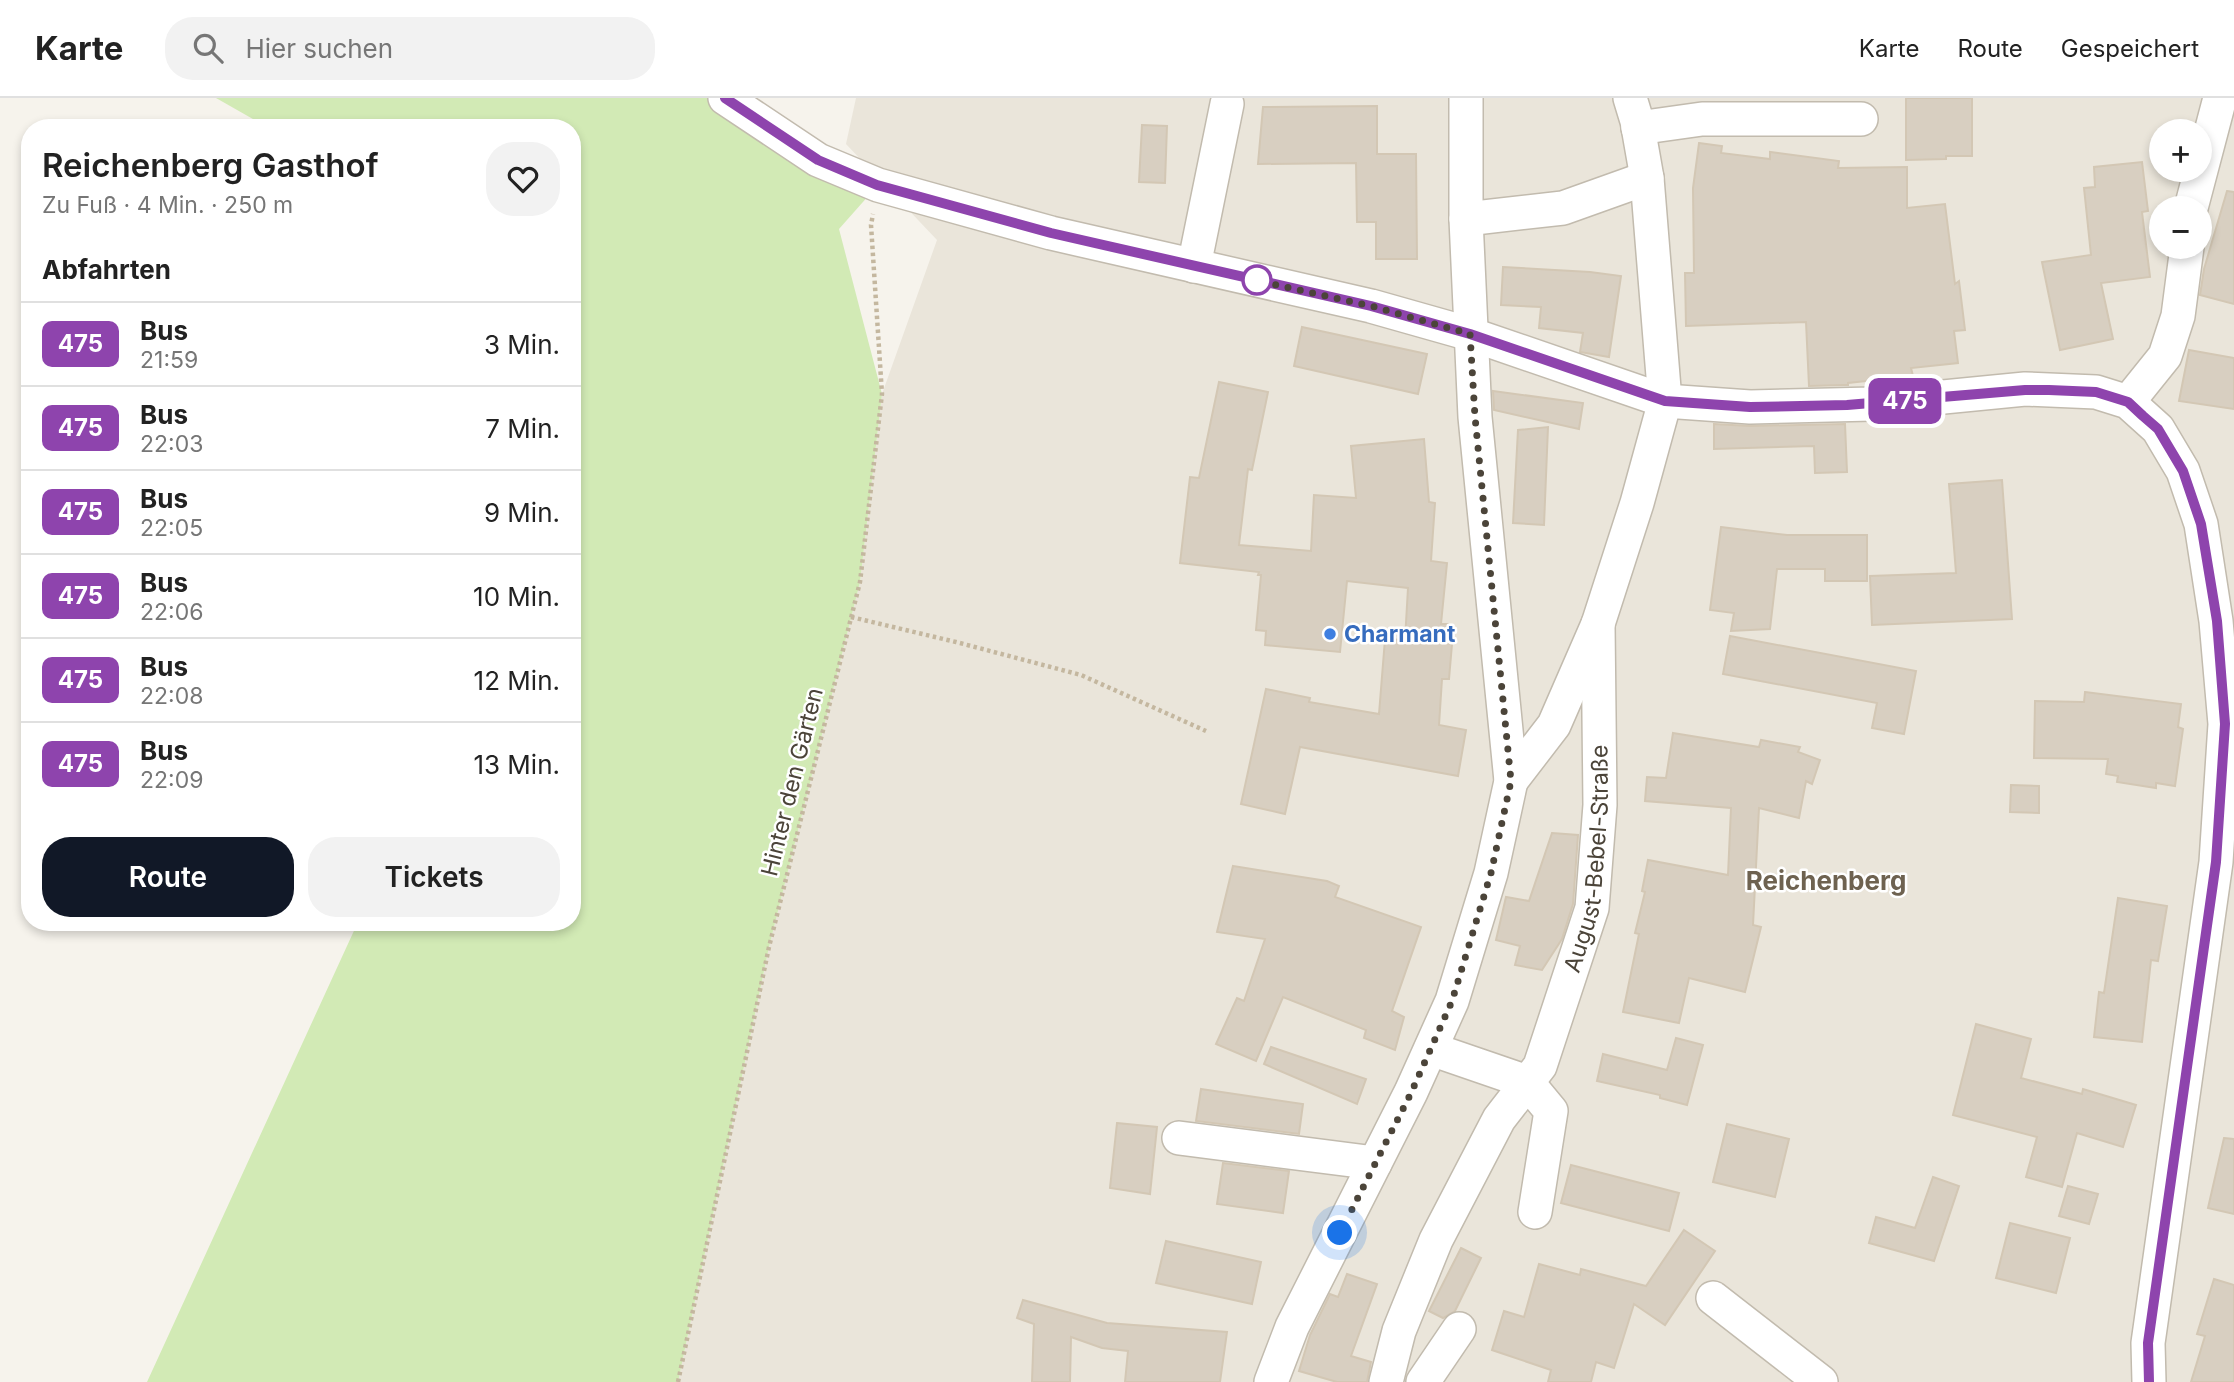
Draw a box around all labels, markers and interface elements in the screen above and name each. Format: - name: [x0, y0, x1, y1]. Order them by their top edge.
- search box: [165, 17, 655, 80]
- text: Karte: [35, 28, 123, 68]
- icon: search: [189, 29, 227, 67]
- text: Hier suchen: [245, 33, 393, 64]
- text: Karte: [1859, 34, 1919, 63]
- text: Route: [1957, 34, 2023, 63]
- text: Gespeichert: [2061, 34, 2199, 63]
- map controls: [2149, 119, 2212, 259]
- button: +: [2149, 119, 2212, 182]
- button: heart: [486, 142, 560, 216]
- text: Reichenberg Gasthof: [42, 145, 378, 185]
- text: Zu Fuß · 4 Min. · 250 m: [42, 191, 293, 219]
- button: −: [2149, 196, 2212, 259]
- text: Abfahrten: [42, 254, 171, 285]
- unlabelled marker: [1242, 265, 1272, 295]
- text: Bus: [140, 315, 188, 346]
- text: 475: [58, 329, 103, 358]
- text: 3 Min.: [484, 329, 560, 360]
- text: 21:59: [140, 346, 198, 374]
- line badge: 475: [1865, 378, 1945, 424]
- text: 475: [1882, 386, 1928, 415]
- text: Bus: [140, 399, 188, 430]
- text: 475: [58, 413, 103, 442]
- text: 7 Min.: [485, 413, 560, 444]
- text: 22:03: [140, 430, 203, 458]
- text: Bus: [140, 483, 188, 514]
- text: 475: [58, 497, 103, 526]
- text: 9 Min.: [484, 497, 560, 528]
- text: 22:05: [140, 514, 203, 542]
- text: Bus: [140, 567, 188, 598]
- text: 475: [58, 581, 103, 610]
- text: 10 Min.: [473, 581, 560, 612]
- text: 22:06: [140, 598, 203, 626]
- place label: Charmant: [1344, 620, 1456, 648]
- marker: Charmant: [1322, 626, 1338, 642]
- text: Bus: [140, 651, 188, 682]
- text: 475: [58, 665, 103, 694]
- text: 12 Min.: [474, 665, 560, 696]
- text: 22:08: [140, 682, 203, 710]
- street label: Hinter den Gärten: [755, 685, 829, 879]
- text: Bus: [140, 735, 188, 766]
- street label: August-Bebel-Straße: [1558, 744, 1614, 976]
- text: 475: [58, 749, 103, 778]
- text: 13 Min.: [473, 749, 560, 780]
- text: 22:09: [140, 766, 203, 794]
- button: Route: [42, 837, 294, 917]
- button: Tickets: [308, 837, 560, 917]
- district label: Reichenberg: [1746, 865, 1906, 896]
- your location: [1322, 1215, 1357, 1250]

